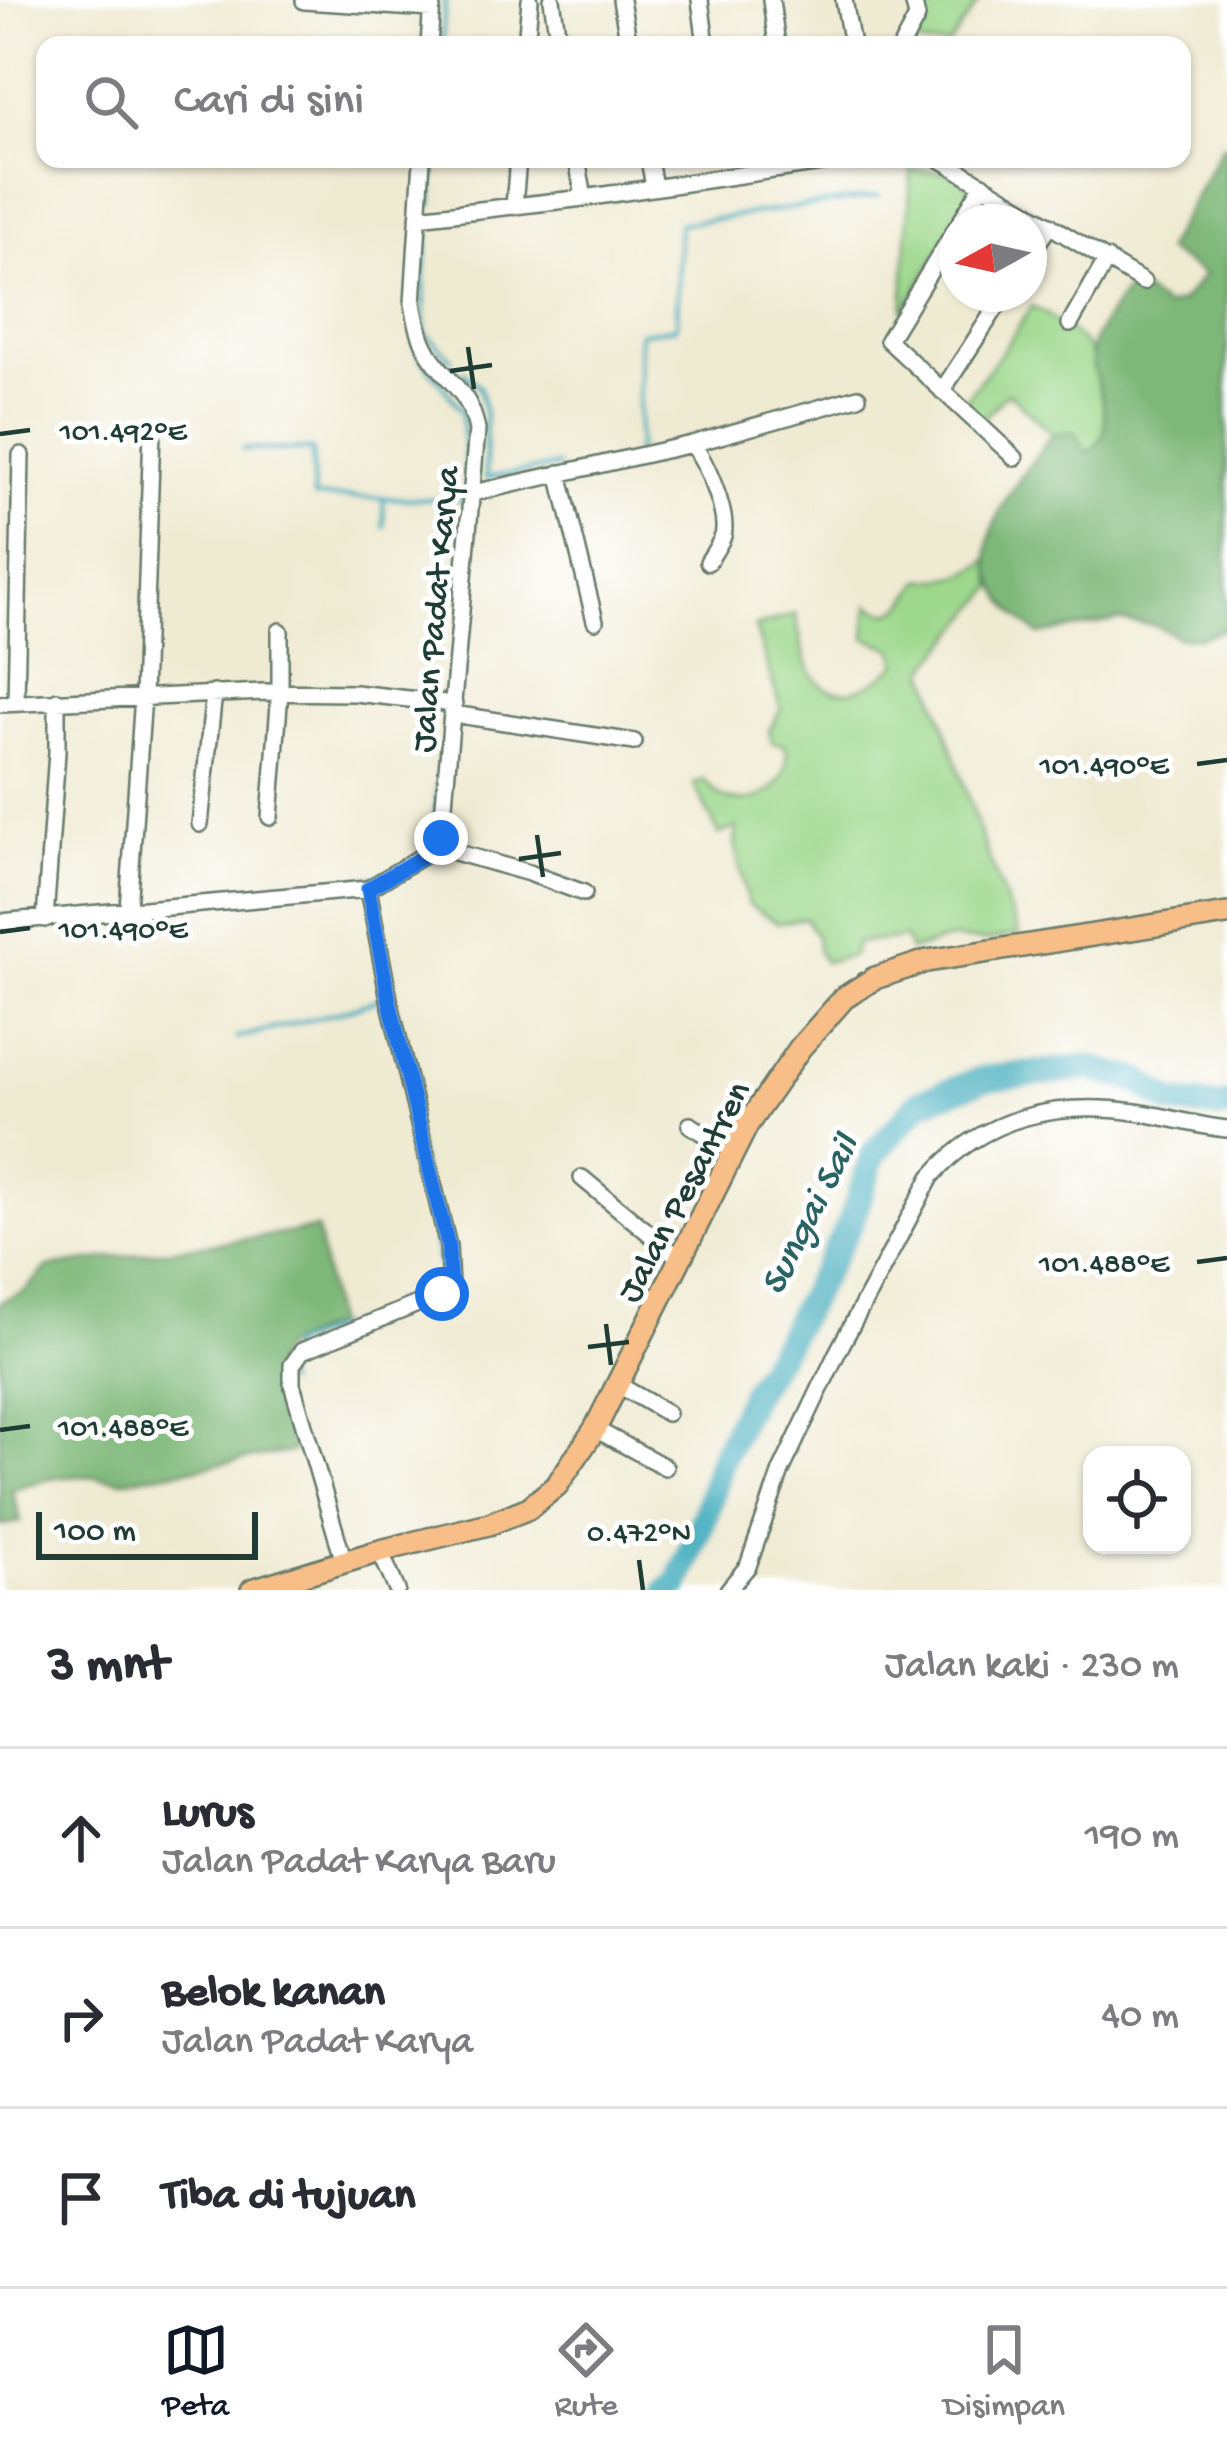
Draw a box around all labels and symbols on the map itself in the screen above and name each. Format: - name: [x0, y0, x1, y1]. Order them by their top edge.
- north arrow: [939, 204, 1047, 312]
- text: 101.492°E: [59, 417, 188, 452]
- street label: Jalan Padat Karya: [405, 464, 472, 754]
- text: 101.490°E: [1038, 751, 1170, 786]
- route end: [414, 811, 468, 865]
- text: 101.490°E: [57, 915, 189, 950]
- street label: Jalan Pesantren: [610, 1075, 763, 1311]
- water label: Sungai Sail: [752, 1126, 873, 1304]
- text: 101.488°E: [1038, 1249, 1170, 1284]
- route start: [415, 1267, 469, 1321]
- text: 101.488°E: [57, 1413, 189, 1448]
- scale bar: [36, 1506, 258, 1559]
- text: 0.472°N: [587, 1518, 691, 1553]

